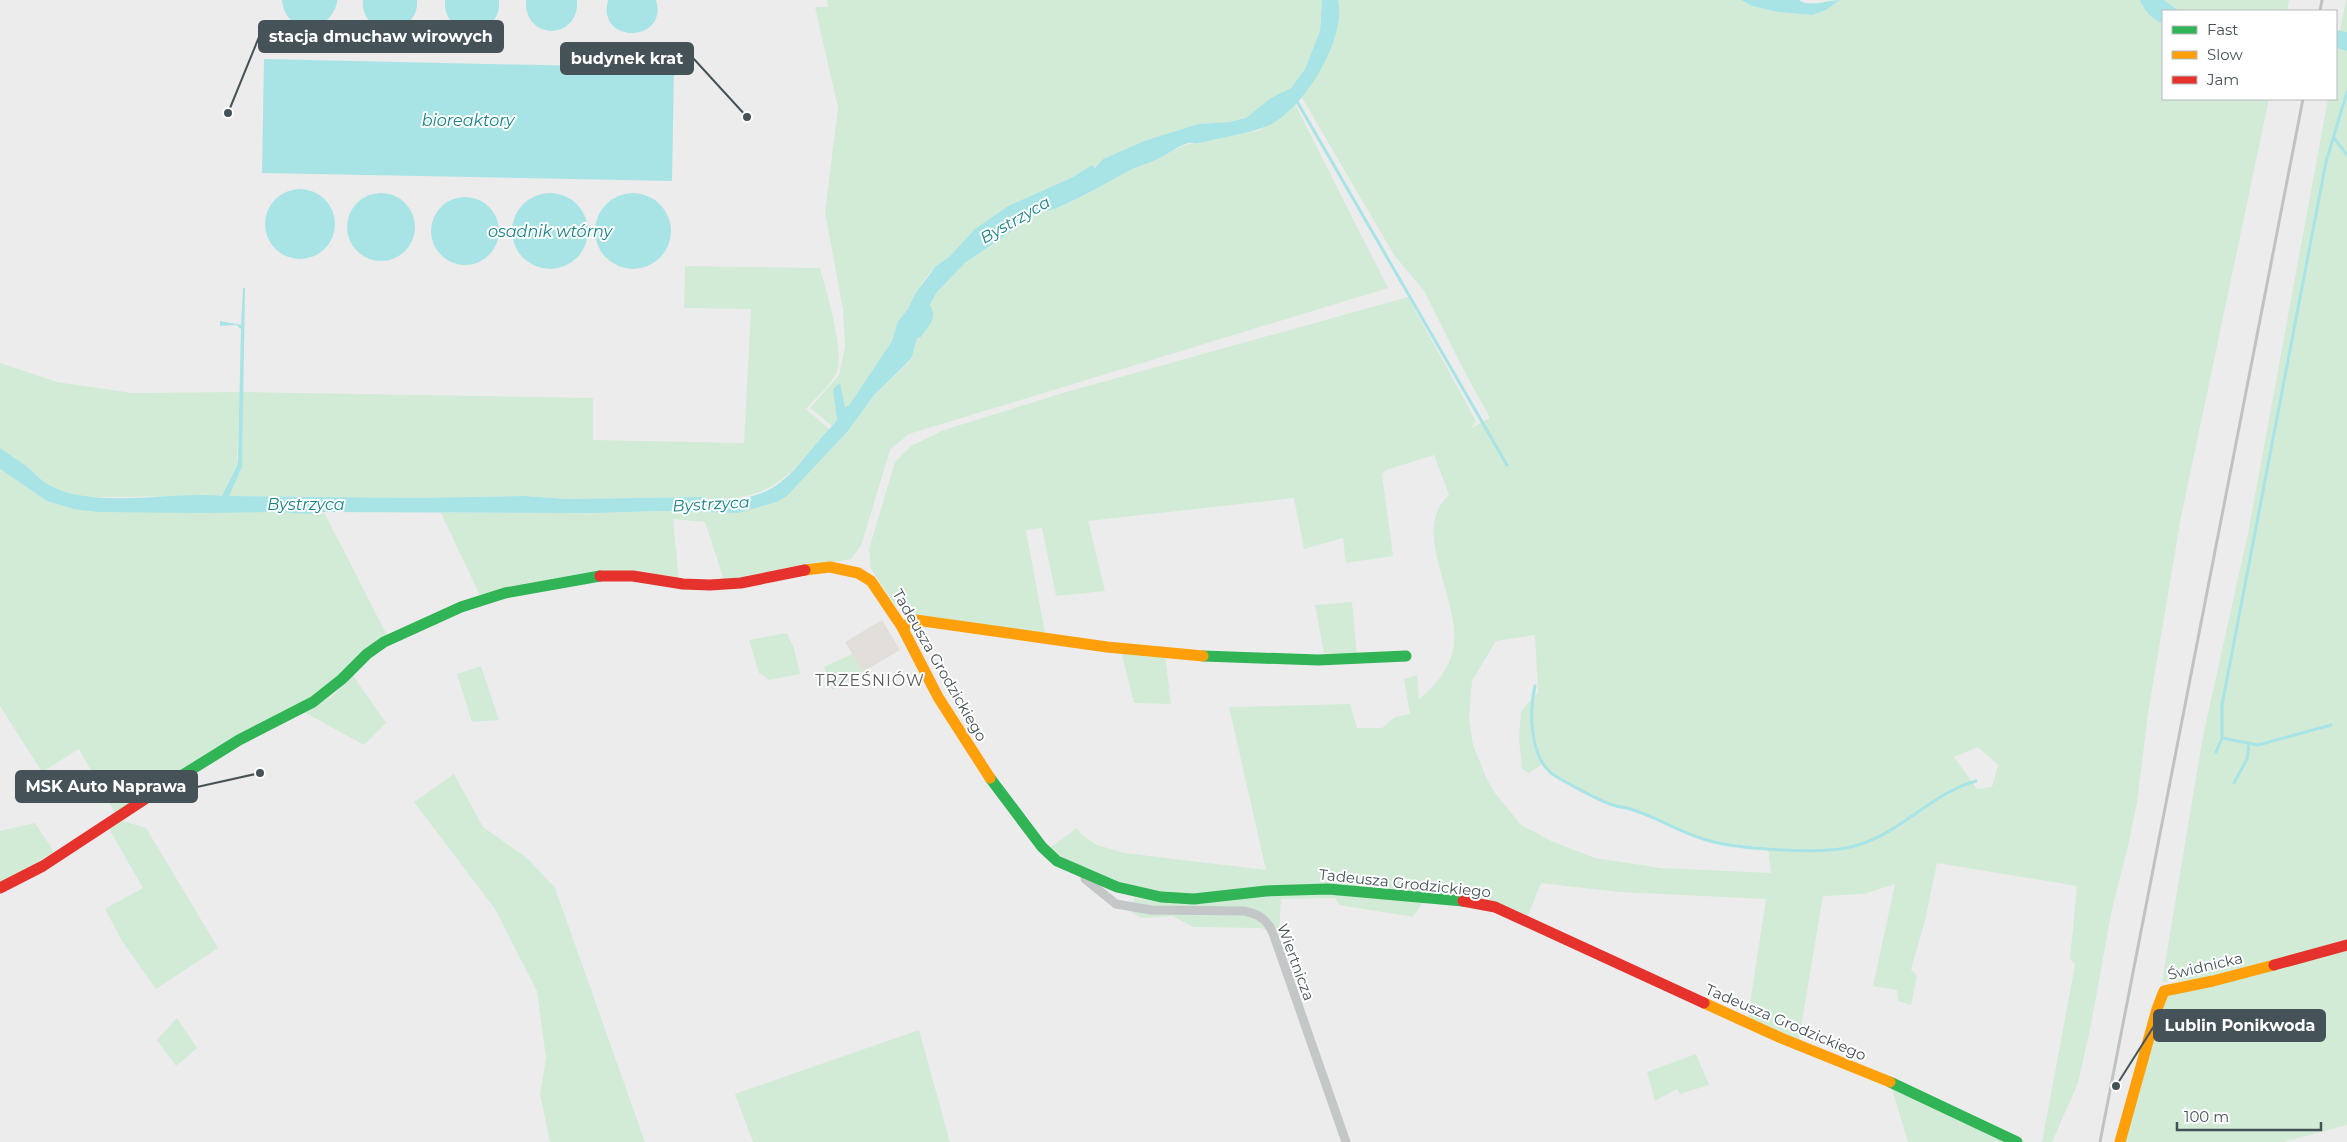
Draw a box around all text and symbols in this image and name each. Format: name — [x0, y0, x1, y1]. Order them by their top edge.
legend — [2162, 10, 2337, 100]
text: Fast — [2207, 20, 2238, 39]
callout: stacja dmuchaw wirowych — [259, 21, 503, 52]
text: stacja dmuchaw wirowych — [269, 27, 493, 46]
callout: budynek krat — [561, 43, 693, 74]
text: Slow — [2207, 45, 2243, 64]
text: budynek krat — [571, 49, 683, 68]
text: Jam — [2206, 70, 2239, 89]
water label: bioreaktory — [422, 111, 516, 130]
water label: Bystrzyca — [977, 192, 1053, 248]
water label: osadnik wtórny — [488, 222, 613, 241]
water label: Bystrzyca — [672, 492, 750, 516]
water label: Bystrzyca — [267, 495, 345, 514]
street label: Tadeusza Grodzickiego — [889, 585, 991, 745]
district label: TRZEŚNIÓW — [815, 671, 925, 690]
callout: MSK Auto Naprawa — [16, 771, 197, 802]
text: MSK Auto Naprawa — [26, 777, 186, 796]
street label: Tadeusza Grodzickiego — [1318, 865, 1492, 901]
street label: Wiertnicza — [1273, 921, 1319, 1003]
street label: Świdnicka — [2166, 948, 2244, 984]
street label: Tadeusza Grodzickiego — [1703, 979, 1869, 1065]
callout: Lublin Ponikwoda — [2154, 1010, 2325, 1041]
text: Lublin Ponikwoda — [2165, 1016, 2315, 1035]
scale bar — [2177, 1100, 2321, 1132]
text: 100 m — [2184, 1107, 2229, 1126]

